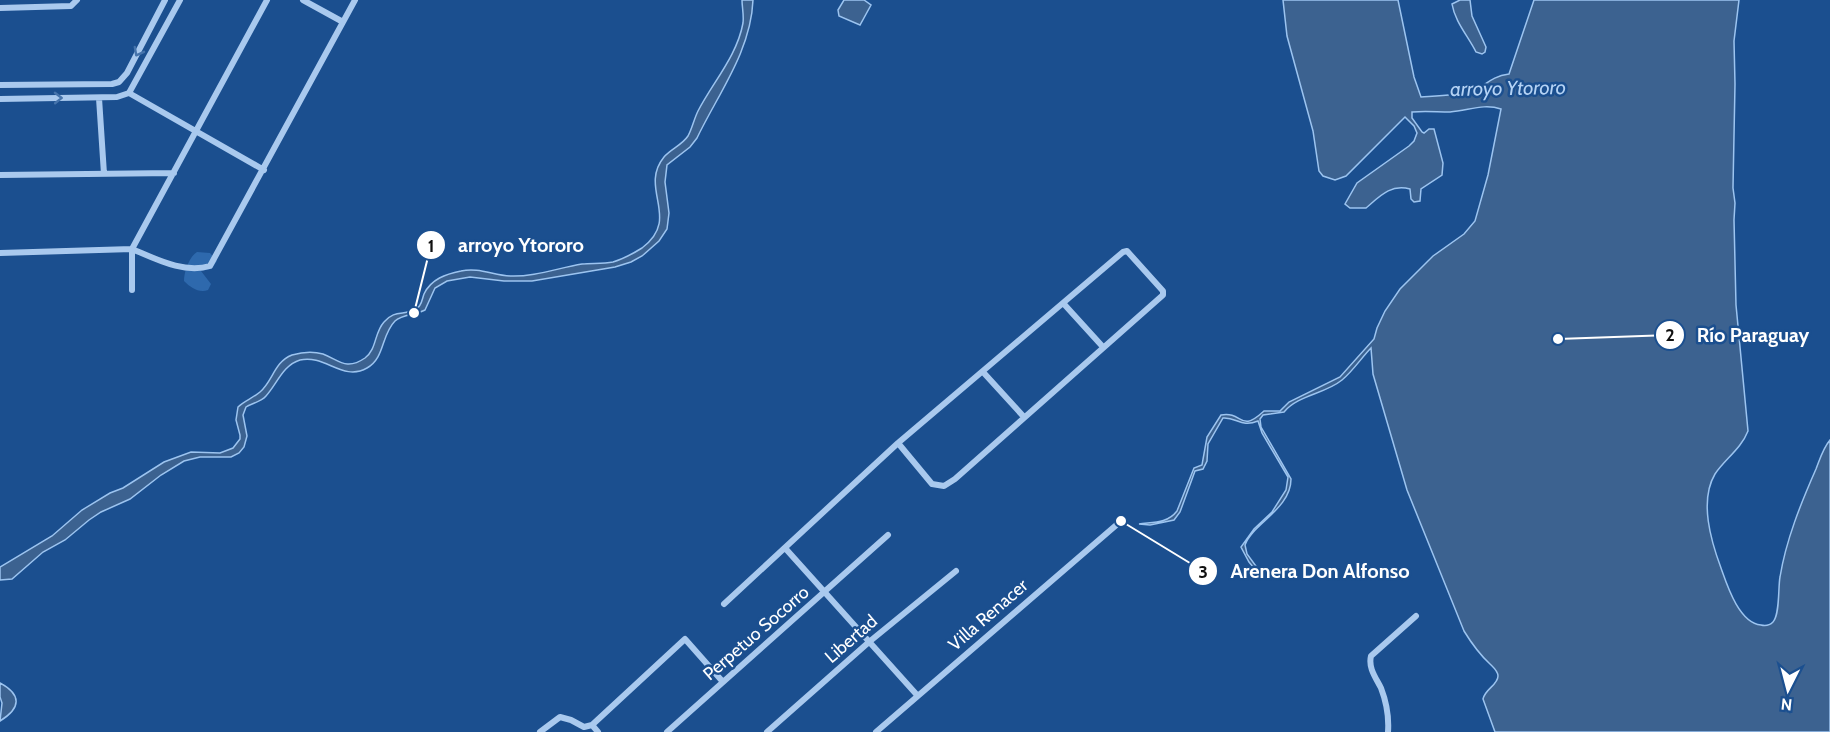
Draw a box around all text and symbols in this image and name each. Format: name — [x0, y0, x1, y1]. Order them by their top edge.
one-way arrow — [134, 45, 145, 56]
water label: arroyo Ytororo — [1450, 75, 1566, 101]
one-way arrow — [54, 92, 63, 105]
callout: arroyo Ytororo — [416, 226, 596, 264]
text: arroyo Ytororo — [458, 233, 584, 257]
text: 1 — [428, 235, 434, 257]
callout: Río Paraguay — [1655, 316, 1821, 354]
text: Río Paraguay — [1697, 323, 1809, 347]
text: 2 — [1665, 324, 1675, 346]
callout: Arenera Don Alfonso — [1188, 552, 1421, 590]
text: Arenera Don Alfonso — [1230, 559, 1410, 583]
text: 3 — [1198, 561, 1208, 583]
street label: Villa Renacer — [944, 574, 1032, 655]
street label: Perpetuo Socorro — [699, 581, 813, 685]
street label: Libertad — [820, 610, 882, 668]
north arrow — [1758, 660, 1818, 720]
text: N — [1780, 694, 1793, 714]

